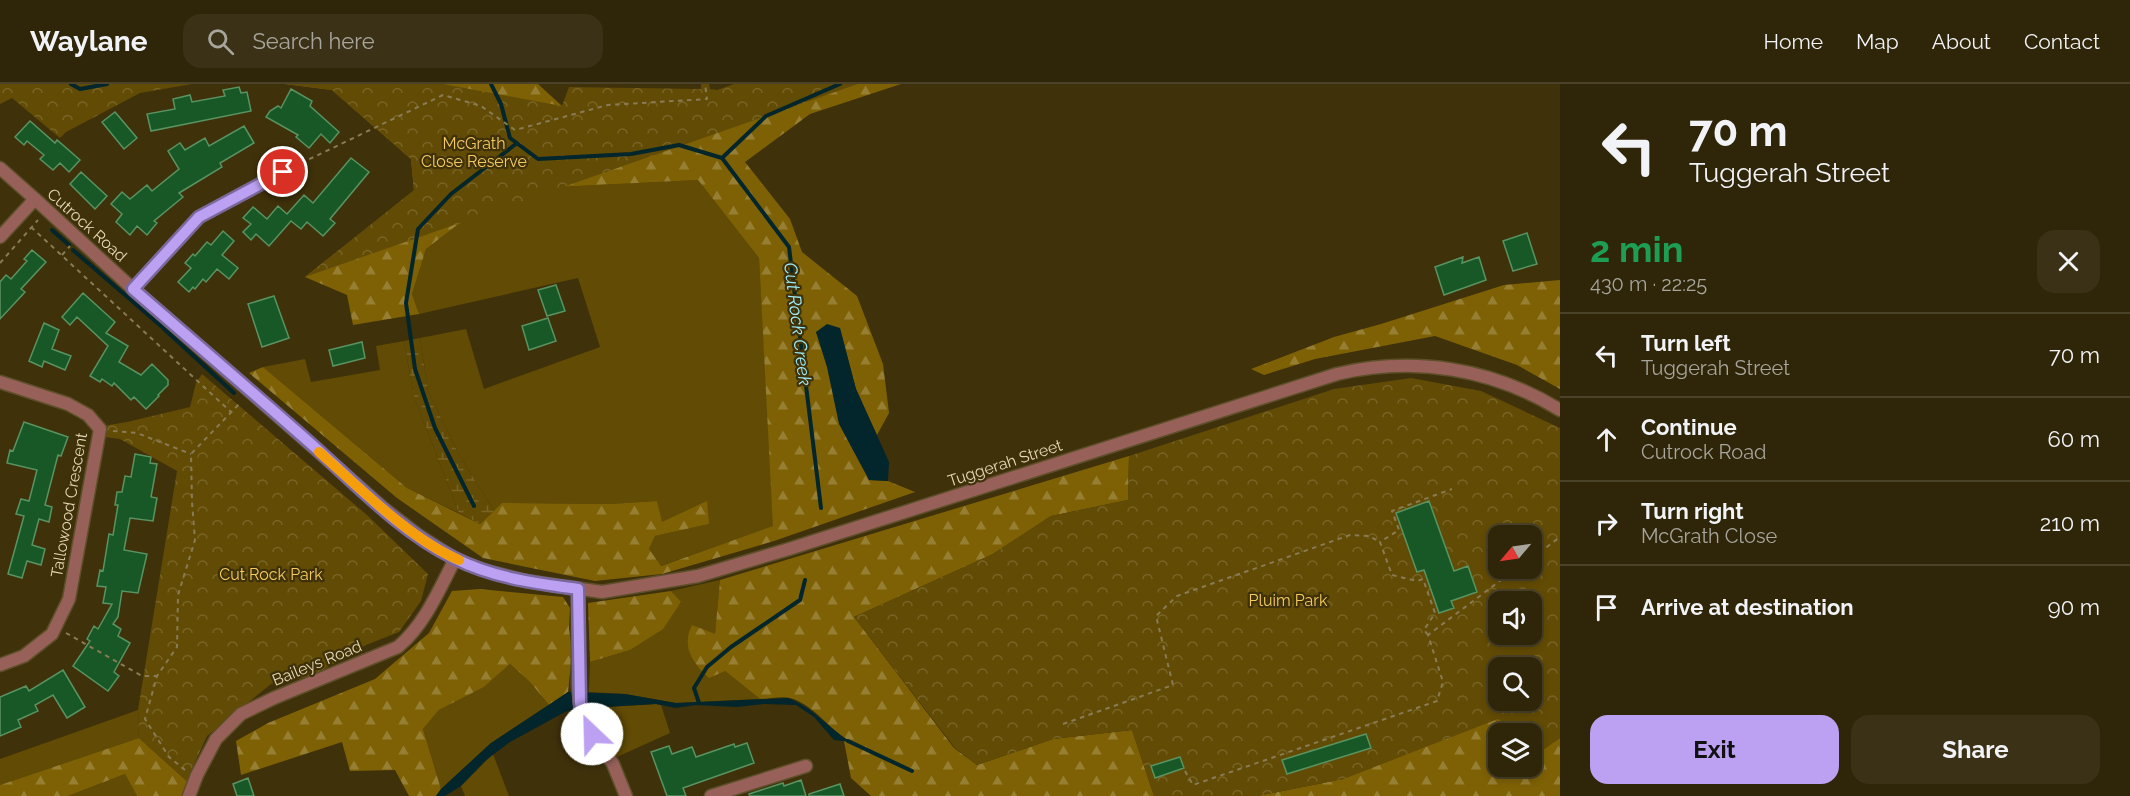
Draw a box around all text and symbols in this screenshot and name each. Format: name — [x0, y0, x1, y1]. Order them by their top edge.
search box — [183, 14, 603, 68]
text: Waylane — [30, 25, 147, 58]
icon: search — [204, 25, 237, 58]
text: Search here — [252, 28, 375, 54]
text: Home — [1764, 29, 1823, 54]
text: Map — [1856, 29, 1899, 54]
text: About — [1932, 29, 1991, 54]
text: Contact — [2024, 29, 2100, 54]
text: 70 m — [1689, 107, 1788, 156]
icon: left — [1590, 108, 1668, 186]
park label: McGrath Close Reserve — [421, 134, 527, 171]
pin — [257, 146, 308, 197]
icon: arrive — [266, 155, 299, 188]
text: Tuggerah Street — [1689, 157, 1890, 188]
street label: Cutrock Road — [43, 184, 131, 266]
text: 2 min — [1590, 228, 1683, 270]
button: close — [2037, 230, 2100, 293]
water label: Cut Rock Creek — [780, 261, 816, 387]
text: 430 m · 22:25 — [1590, 272, 1707, 296]
text: Turn left — [1641, 330, 1731, 356]
icon: left — [1590, 339, 1623, 372]
text: 70 m — [2049, 342, 2100, 368]
text: Tuggerah Street — [1641, 356, 1790, 380]
text: Continue — [1641, 414, 1737, 440]
icon: ahead — [1590, 423, 1623, 456]
text: 60 m — [2047, 426, 2100, 452]
street label: Tallowood Crescent — [47, 430, 91, 579]
street label: Tuggerah Street — [945, 435, 1065, 490]
text: Cutrock Road — [1641, 440, 1767, 464]
text: Turn right — [1641, 498, 1744, 524]
icon: right — [1590, 507, 1623, 540]
text: 210 m — [2040, 510, 2100, 536]
text: McGrath Close — [1641, 524, 1777, 548]
north arrow — [1488, 525, 1542, 579]
map controls — [1488, 525, 1542, 777]
park label: Cut Rock Park — [219, 565, 323, 584]
park label: Pluim Park — [1249, 591, 1328, 610]
button: sound — [1488, 591, 1542, 645]
icon: arrive — [1590, 591, 1623, 624]
text: Arrive at destination — [1641, 594, 1854, 620]
text: 90 m — [2048, 594, 2100, 620]
street label: Baileys Road — [269, 636, 365, 690]
button: search — [1488, 657, 1542, 711]
position arrow — [560, 702, 624, 766]
button: Exit — [1590, 715, 1839, 784]
button: Share — [1851, 715, 2100, 784]
button: layers — [1488, 723, 1542, 777]

